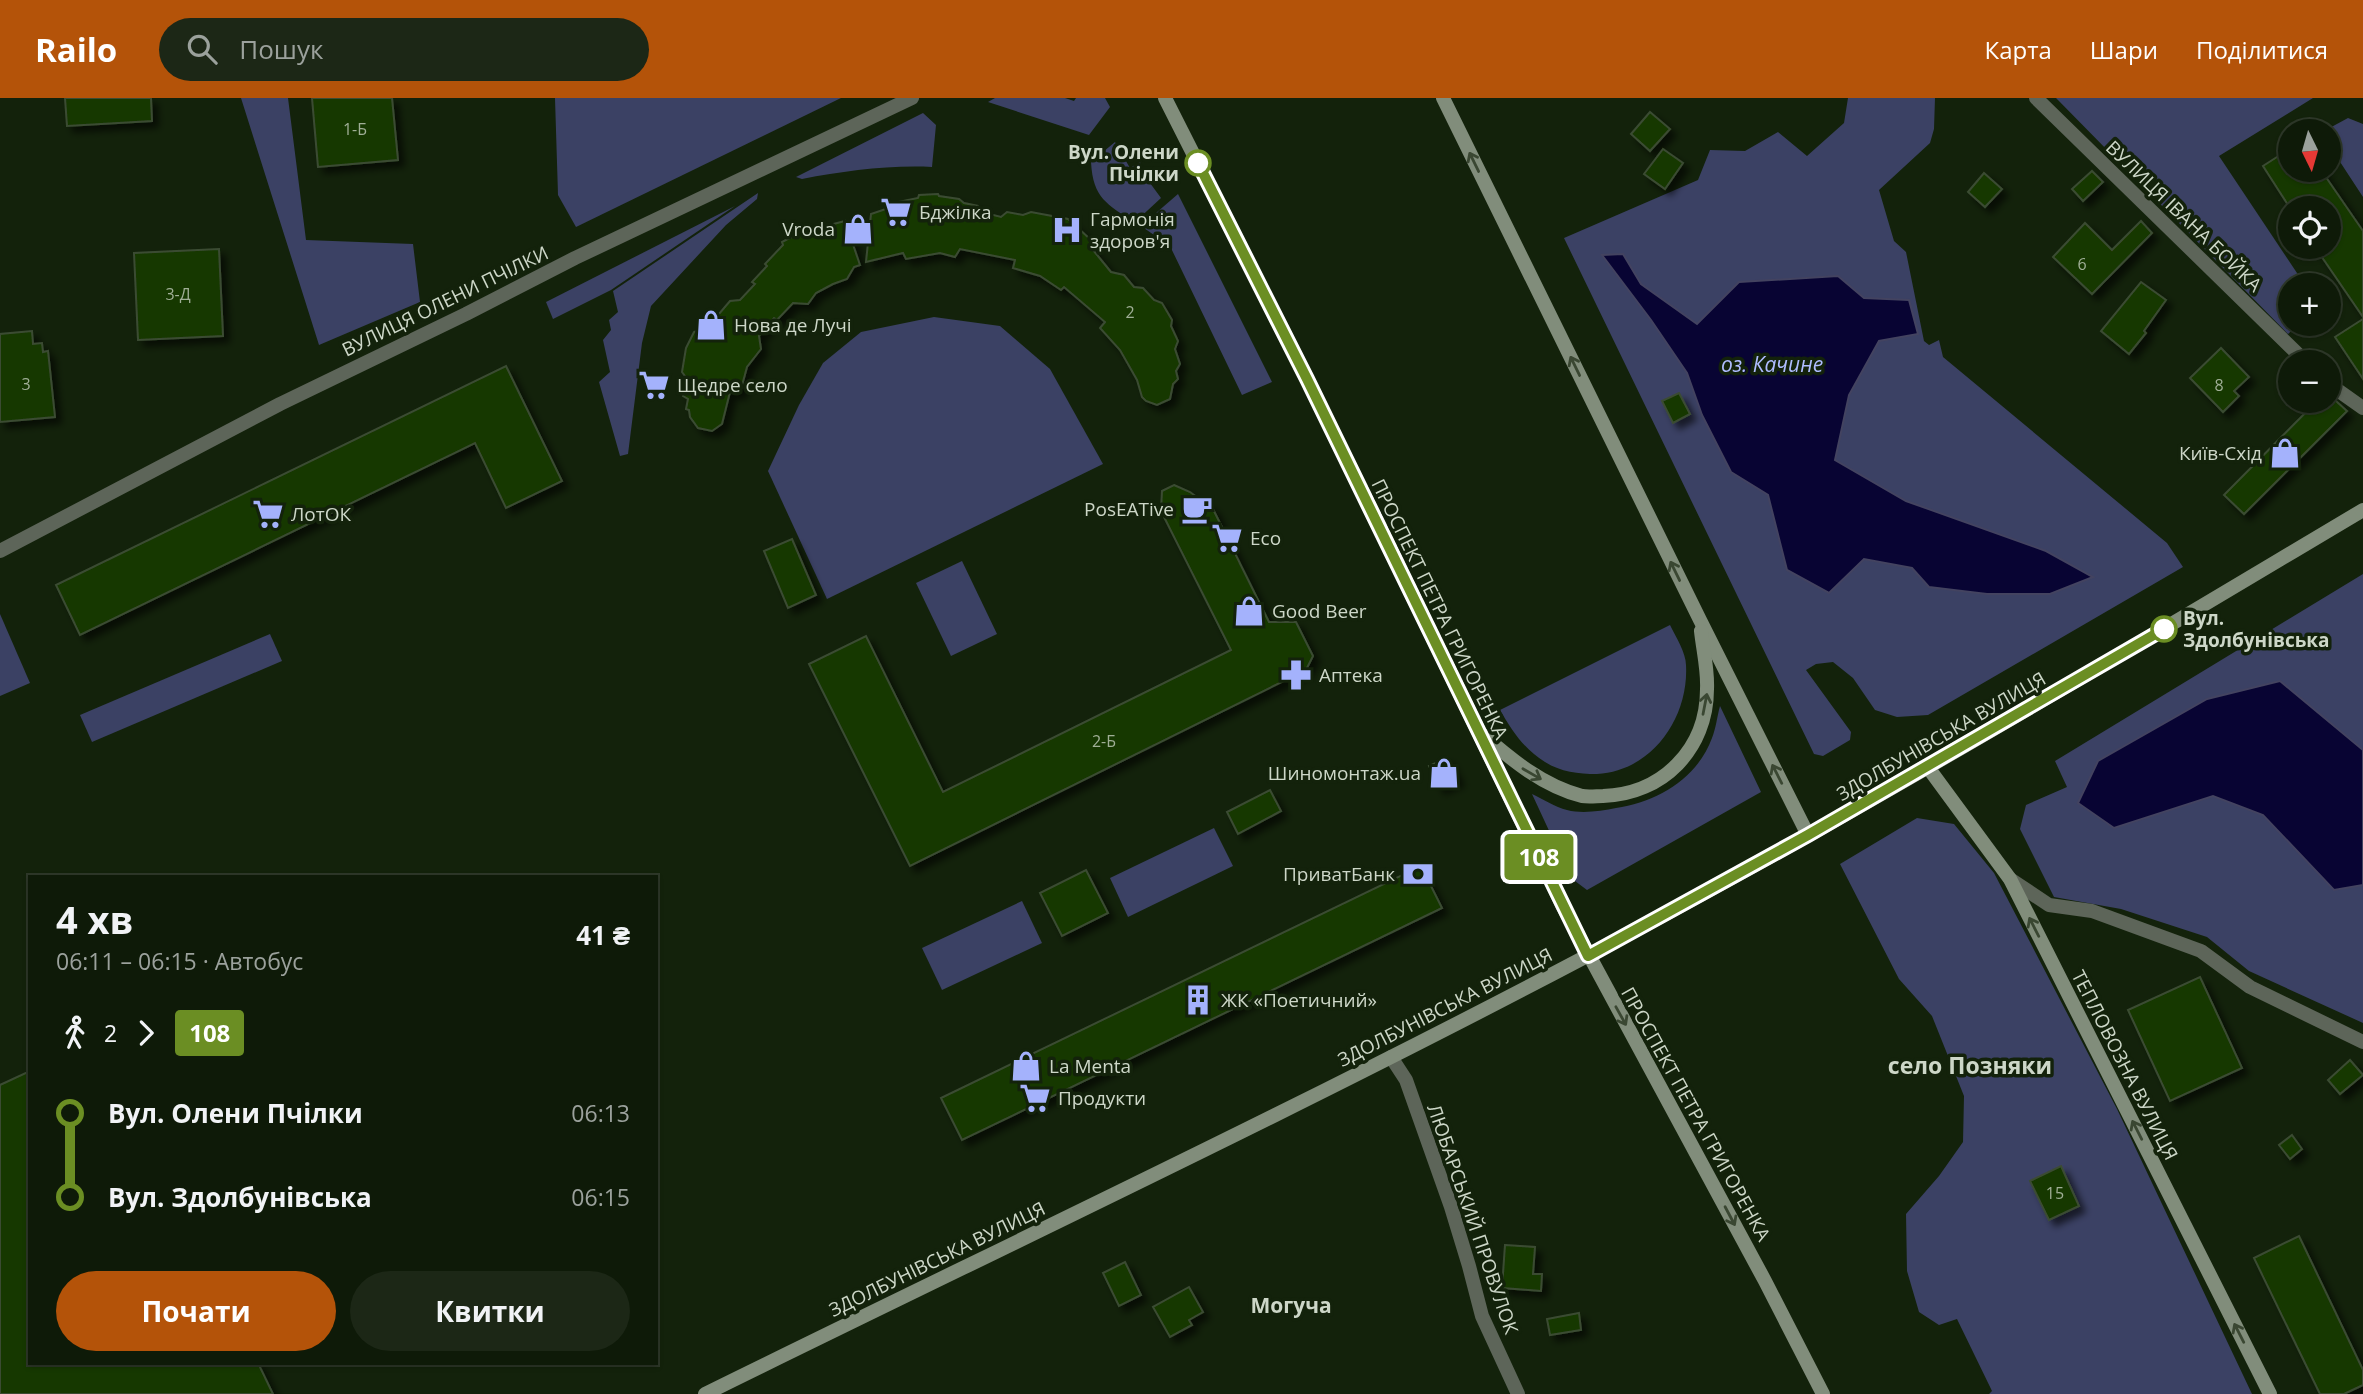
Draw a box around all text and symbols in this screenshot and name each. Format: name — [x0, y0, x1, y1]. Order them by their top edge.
search box — [159, 18, 649, 81]
text: Railo — [35, 27, 117, 72]
icon: search — [183, 30, 221, 68]
text: Пошук — [239, 31, 323, 67]
text: Карта — [1985, 33, 2052, 66]
text: Шари — [2090, 33, 2158, 66]
text: Поділитися — [2196, 33, 2328, 66]
house number: 1-Б — [343, 118, 367, 140]
north arrow — [2278, 119, 2342, 182]
map controls — [2278, 119, 2341, 413]
street label: ВУЛИЦЯ ІВАНА БОЙКА — [2100, 134, 2268, 298]
place label: Вул. Олени Пчілки — [1068, 139, 1179, 187]
marker: Вул. Олени Пчілки — [1185, 150, 1211, 176]
one-way arrow — [1467, 152, 1481, 173]
supermarket icon: Бджілка — [879, 195, 913, 229]
button: locate — [2278, 196, 2341, 259]
place label: Бджілка — [919, 199, 992, 225]
place label: Гармонія здоров'я — [1090, 206, 1175, 254]
shop icon: Vroda — [841, 212, 875, 246]
hospital icon: Гармонія здоров'я — [1050, 213, 1084, 247]
place label: Vroda — [782, 216, 835, 242]
street label: ВУЛИЦЯ ОЛЕНИ ПЧІЛКИ — [337, 240, 553, 362]
house number: 6 — [2077, 253, 2087, 275]
button: + — [2278, 273, 2341, 336]
house number: 3-Д — [165, 283, 191, 305]
house number: 2 — [1125, 301, 1135, 323]
shop icon: Нова де Лучі — [694, 308, 728, 342]
place label: Нова де Лучі — [734, 312, 852, 338]
water label: оз. Качине — [1721, 350, 1823, 378]
button: − — [2278, 350, 2341, 413]
one-way arrow — [1567, 356, 1581, 377]
supermarket icon: Щедре село — [637, 368, 671, 402]
place label: Щедре село — [677, 372, 788, 398]
house number: 3 — [21, 373, 31, 395]
house number: 8 — [2214, 374, 2224, 396]
shop icon: Київ-Схід — [2268, 436, 2302, 470]
place label: Київ-Схід — [2179, 440, 2262, 466]
street label: ПРОСПЕКТ ПЕТРА ГРИГОРЕНКА — [1365, 474, 1515, 744]
cafe icon: PosEATive — [1180, 492, 1214, 526]
place label: PosEATive — [1084, 496, 1174, 522]
supermarket icon: ЛотОК — [251, 497, 285, 531]
place label: ЛотОК — [291, 501, 352, 527]
supermarket icon: Eco — [1210, 521, 1244, 555]
place label: Eco — [1250, 525, 1281, 551]
one-way arrow — [1668, 561, 1682, 582]
shop icon: Good Beer — [1232, 594, 1266, 628]
place label: Good Beer — [1272, 598, 1367, 624]
place label: Вул. Здолбунівська — [2183, 605, 2330, 653]
marker: Вул. Здолбунівська — [2151, 616, 2177, 642]
pharmacy icon: Аптека — [1279, 658, 1313, 692]
place label: Аптека — [1319, 662, 1383, 688]
street label: ЗДОЛБУНІВСЬКА ВУЛИЦЯ — [1832, 665, 2050, 807]
one-way arrow — [1698, 693, 1712, 716]
house number: 2-Б — [1092, 730, 1116, 752]
shop icon: Шиномонтаж.ua — [1427, 756, 1461, 790]
place label: Шиномонтаж.ua — [1268, 760, 1421, 786]
one-way arrow — [1769, 764, 1783, 785]
one-way arrow — [1522, 767, 1542, 781]
line badge: 108 — [1499, 834, 1579, 880]
text: 108 — [1518, 840, 1560, 873]
bank icon: ПриватБанк — [1401, 857, 1435, 891]
place label: ПриватБанк — [1283, 861, 1395, 887]
text: 4 хв — [56, 893, 133, 945]
text: 41 ₴ — [576, 917, 630, 953]
one-way arrow — [2026, 917, 2040, 938]
street label: ЗДОЛБУНІВСЬКА ВУЛИЦЯ — [1333, 941, 1557, 1073]
text: 06:11 – 06:15 · Автобус — [56, 945, 303, 977]
street label: ТЕПЛОВОЗНА ВУЛИЦЯ — [2066, 966, 2184, 1164]
street label: ПРОСПЕКТ ПЕТРА ГРИГОРЕНКА — [1615, 982, 1777, 1246]
building icon: ЖК «Поетичний» — [1181, 983, 1215, 1017]
place label: ЖК «Поетичний» — [1221, 987, 1377, 1013]
one-way arrow — [1614, 1005, 1628, 1026]
icon: walk — [56, 1014, 94, 1052]
icon: forward — [127, 1014, 165, 1052]
text: 108 — [189, 1016, 230, 1049]
text: 2 — [104, 1017, 117, 1049]
shop icon: La Menta — [1009, 1049, 1043, 1083]
district label: село Позняки — [1888, 1049, 2052, 1081]
place label: La Menta — [1049, 1053, 1131, 1079]
supermarket icon: Продукти — [1018, 1081, 1052, 1115]
place label: Продукти — [1058, 1085, 1146, 1111]
text: Вул. Олени Пчілки — [108, 1095, 363, 1131]
text: 06:13 — [571, 1097, 630, 1129]
street label: ЛЮБАРСЬКИЙ ПРОВУЛОК — [1421, 1101, 1525, 1338]
one-way arrow — [2129, 1120, 2143, 1141]
text: Вул. Здолбунівська — [108, 1179, 372, 1215]
text: 06:15 — [571, 1181, 630, 1213]
house number: 15 — [2046, 1182, 2064, 1204]
street label: ЗДОЛБУНІВСЬКА ВУЛИЦЯ — [825, 1195, 1049, 1323]
one-way arrow — [1723, 1205, 1737, 1225]
button: Почати — [56, 1271, 336, 1351]
button: Квитки — [350, 1271, 630, 1351]
district label: Могуча — [1250, 1291, 1332, 1319]
one-way arrow — [2232, 1323, 2246, 1344]

